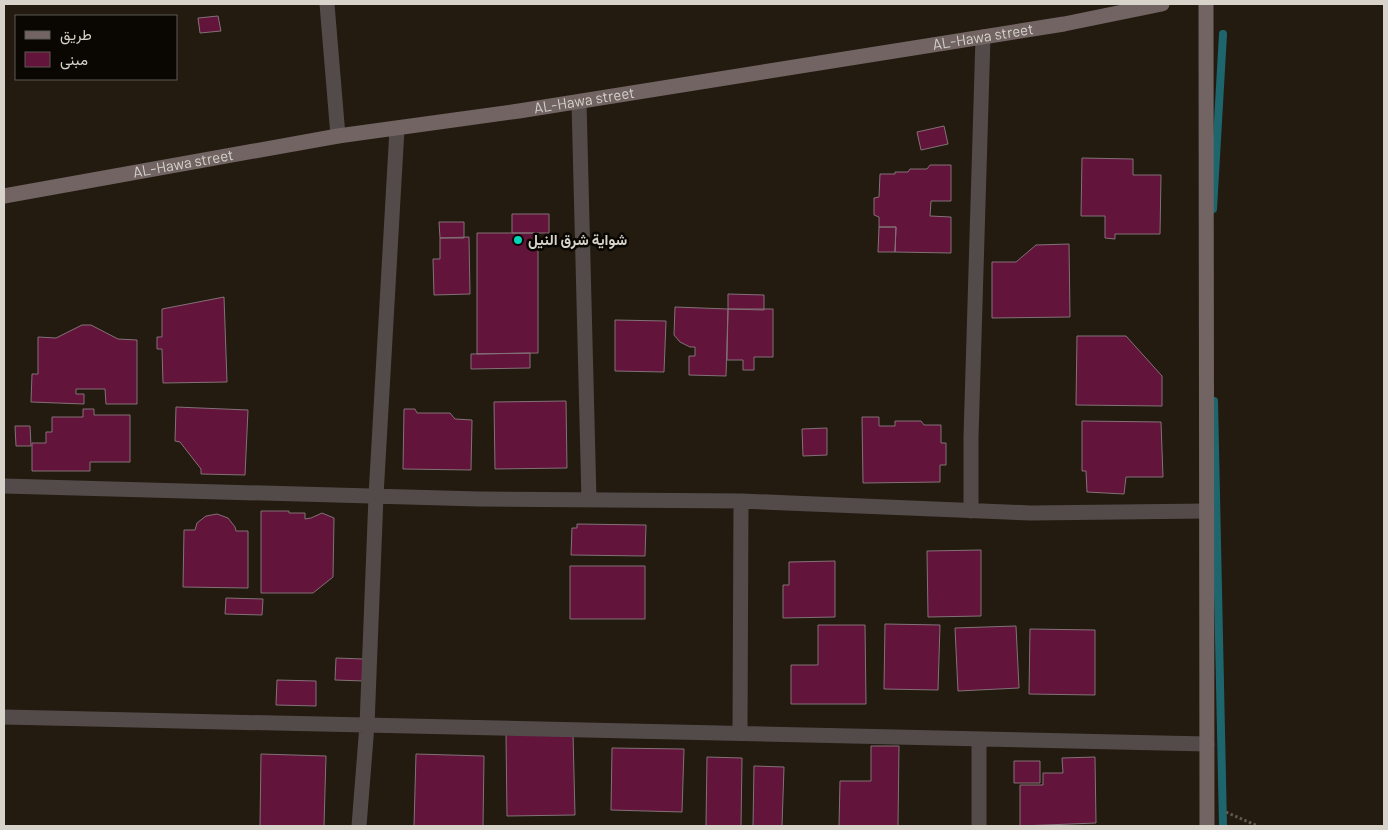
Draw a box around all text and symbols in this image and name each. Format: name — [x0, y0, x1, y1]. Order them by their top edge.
legend — [15, 15, 178, 80]
street label: AL-Hawa street — [931, 19, 1035, 53]
text: طريق — [60, 25, 92, 45]
text: مبنى — [60, 50, 88, 70]
street label: AL-Hawa street — [532, 83, 636, 117]
street label: AL-Hawa street — [131, 145, 235, 181]
place label: شواية شرق النيل — [528, 230, 627, 249]
marker: شواية شرق النيل — [512, 234, 524, 246]

